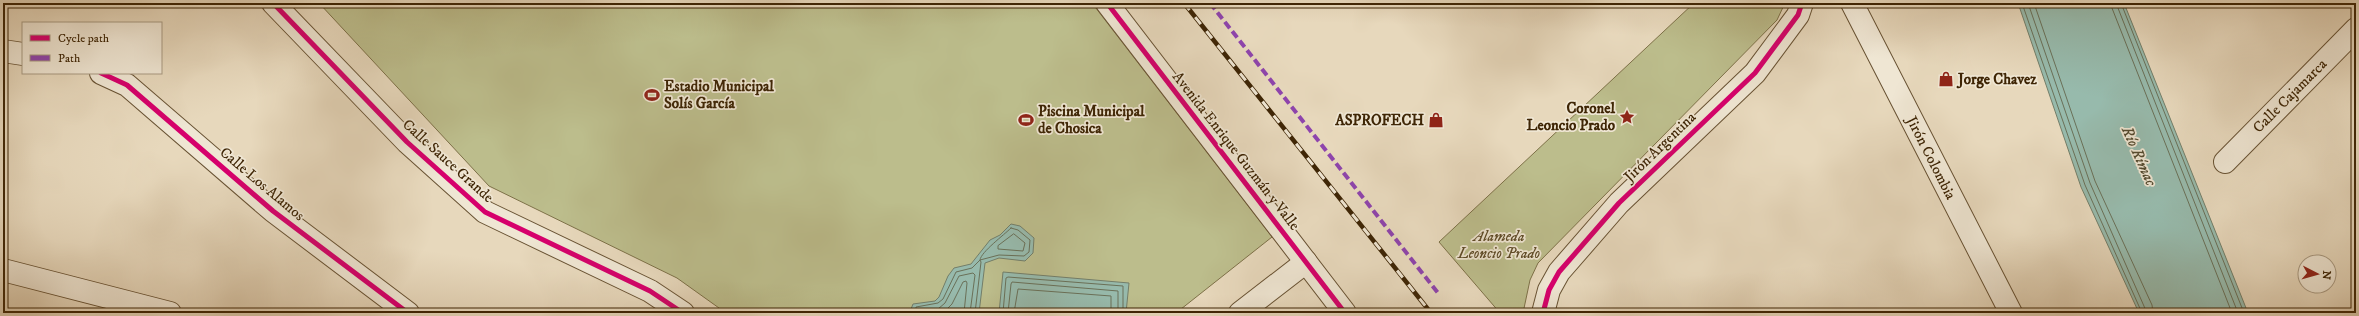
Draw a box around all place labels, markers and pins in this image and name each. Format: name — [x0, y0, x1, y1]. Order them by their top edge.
shop icon: Jorge Chavez — [1937, 70, 1955, 88]
place label: Jorge Chavez — [1956, 70, 2037, 89]
place label: Estadio Municipal Solís García — [664, 77, 774, 113]
sports icon: Estadio Municipal Solís García — [643, 86, 661, 104]
place label: Coronel Leoncio Prado — [1527, 99, 1616, 135]
place label: Piscina Municipal de Chosica — [1038, 102, 1145, 138]
place icon: Coronel Leoncio Prado — [1618, 108, 1636, 126]
sports icon: Piscina Municipal de Chosica — [1017, 111, 1035, 129]
place label: ASPROFECH — [1334, 111, 1424, 130]
shop icon: ASPROFECH — [1427, 111, 1445, 129]

